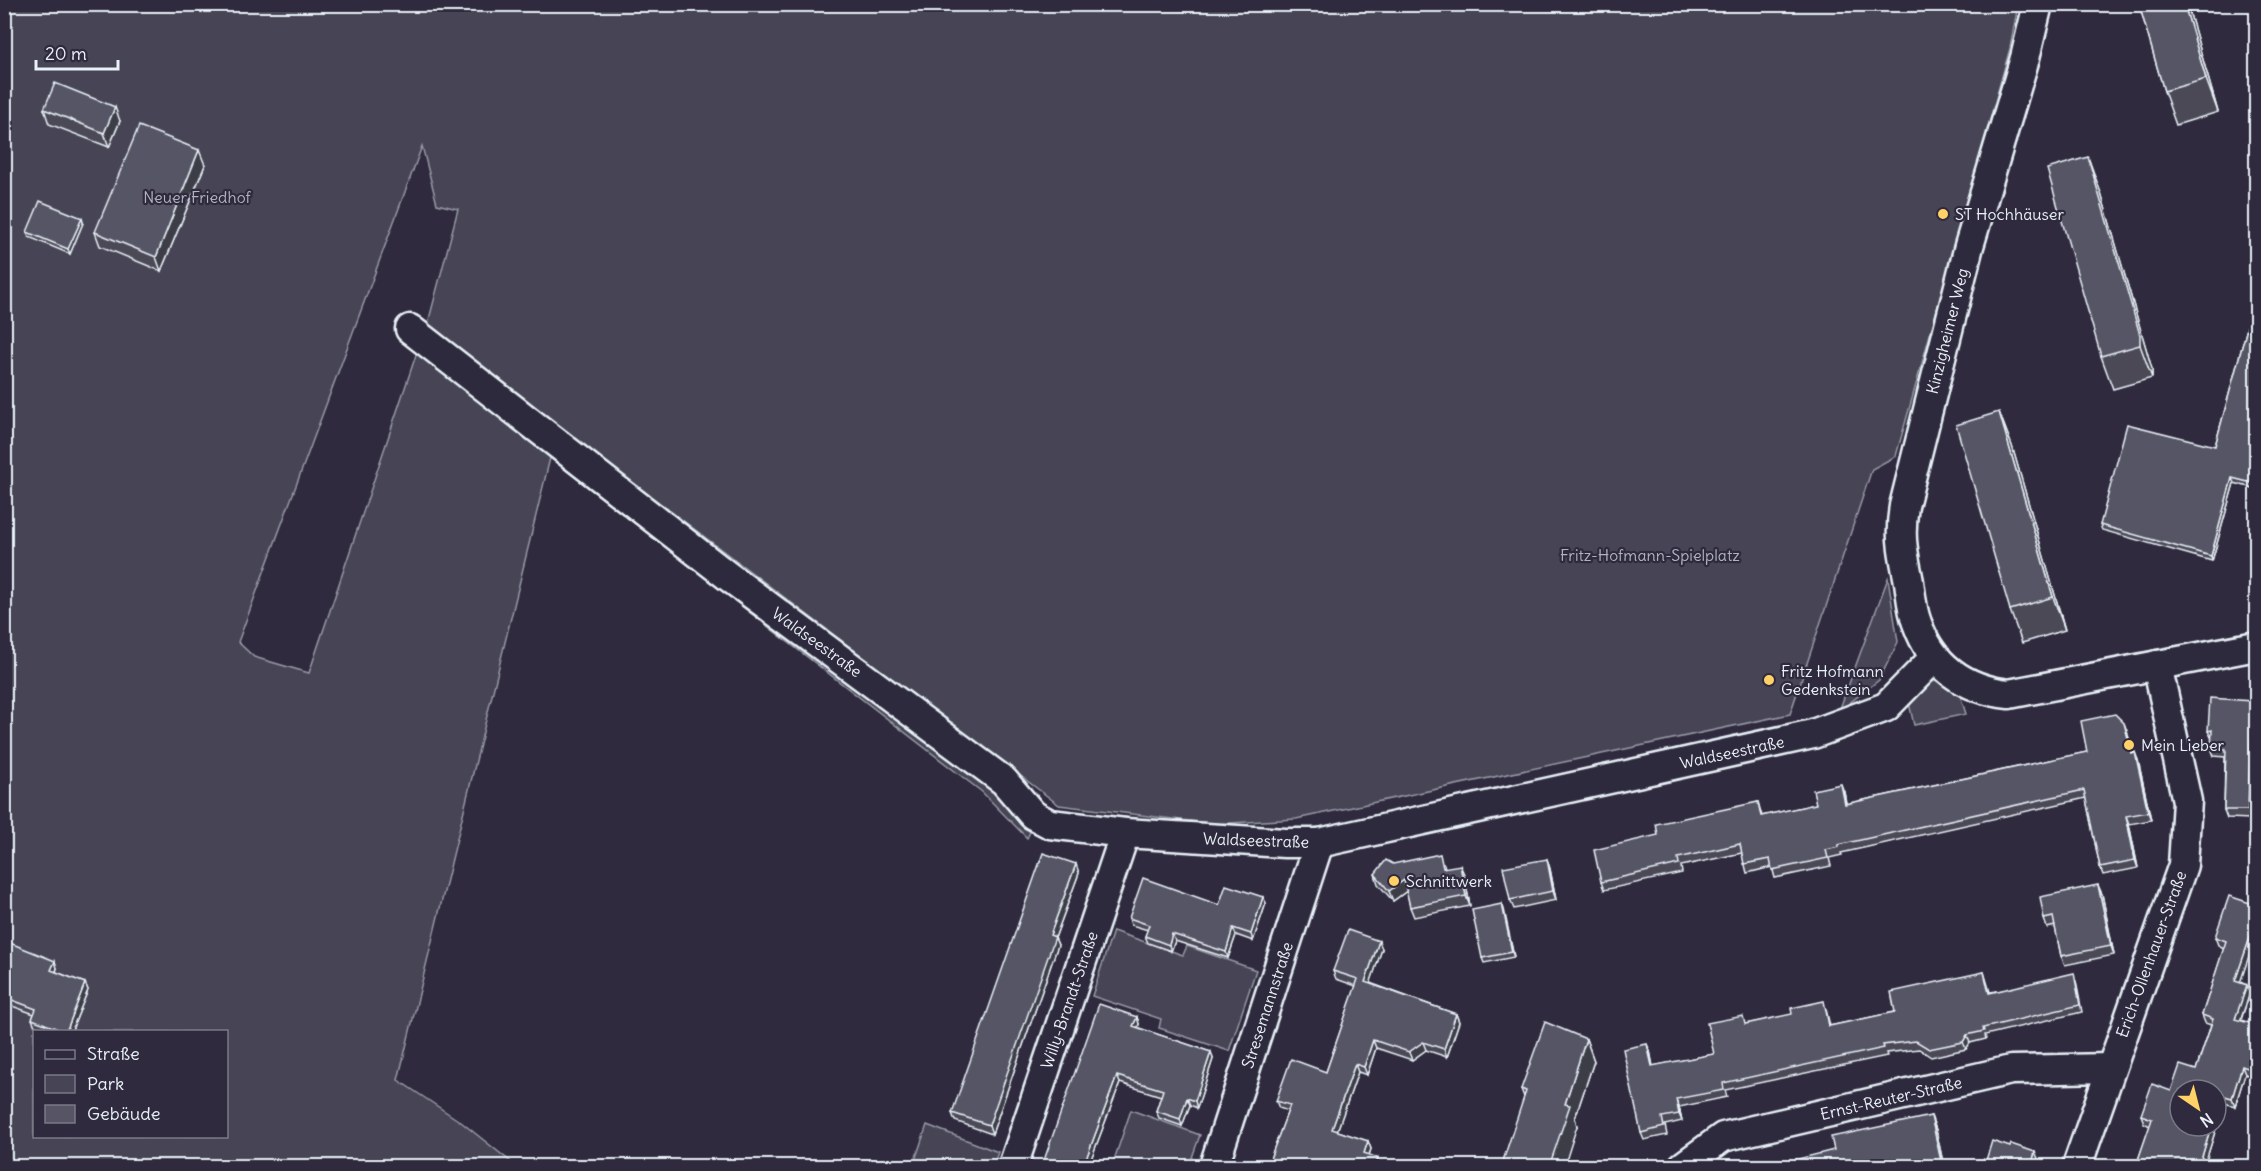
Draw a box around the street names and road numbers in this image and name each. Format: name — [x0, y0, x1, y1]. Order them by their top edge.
street label: Kinzigheimer Weg — [1922, 266, 1972, 396]
street label: Waldseestraße — [768, 603, 866, 681]
street label: Waldseestraße — [1678, 731, 1786, 773]
street label: Waldseestraße — [1203, 828, 1309, 852]
street label: Erich-Ollenhauer-Straße — [2112, 868, 2190, 1040]
street label: Willy-Brandt-Straße — [1036, 929, 1102, 1071]
street label: Stresemannstraße — [1237, 939, 1297, 1071]
street label: Ernst-Reuter-Straße — [1818, 1072, 1964, 1124]

